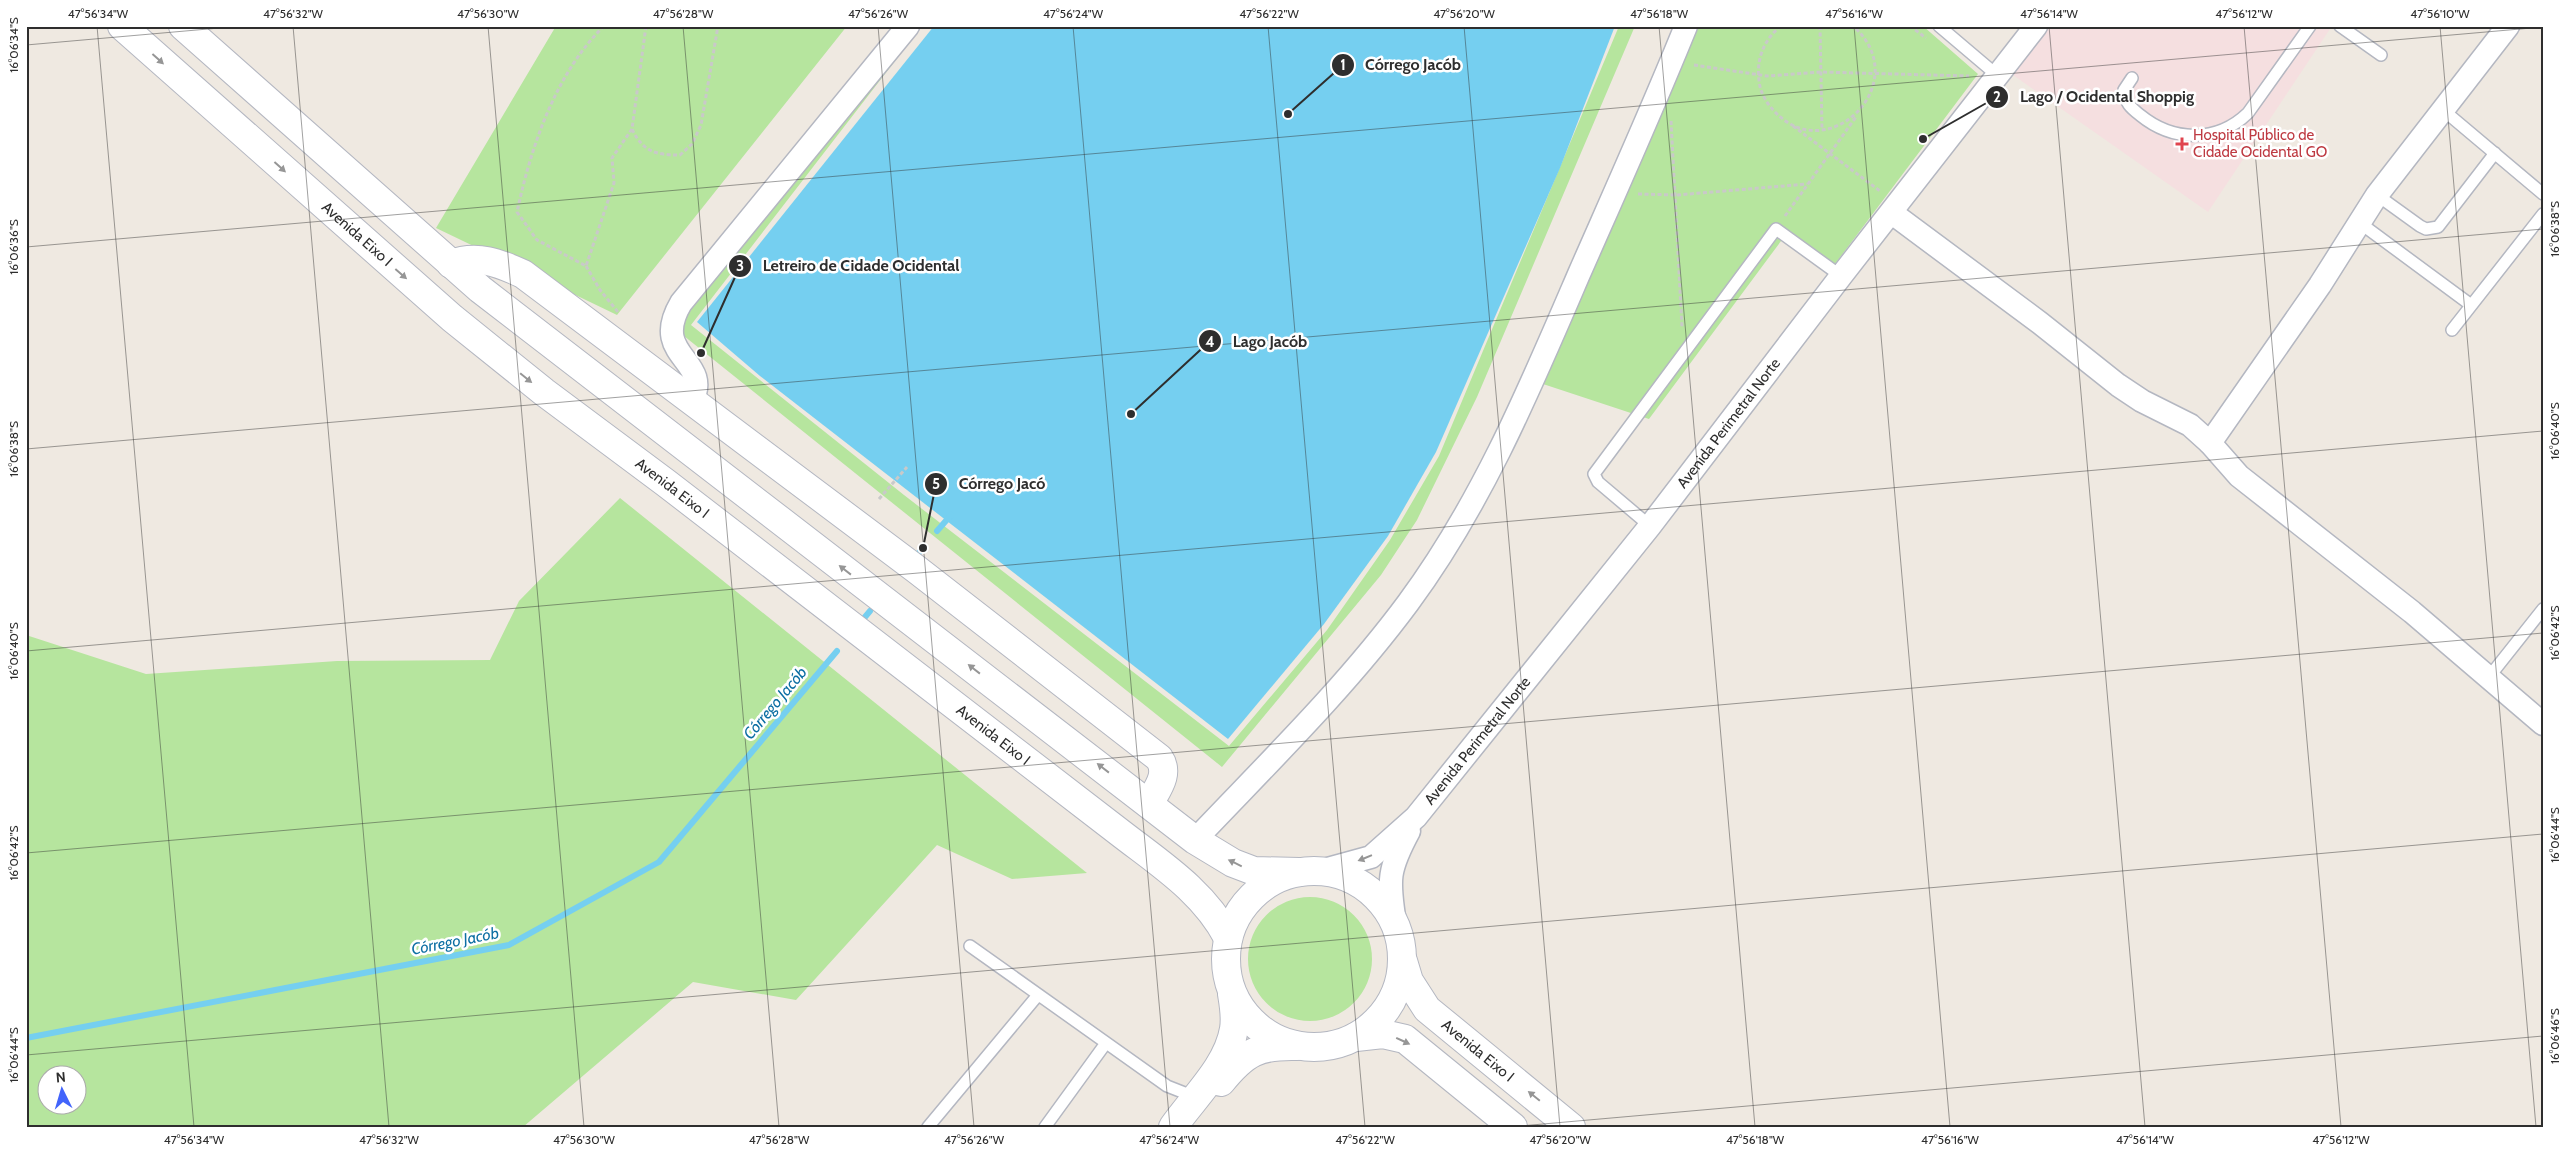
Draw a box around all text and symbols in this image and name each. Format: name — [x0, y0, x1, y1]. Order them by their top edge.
text: 47°56'34"W — [68, 6, 129, 21]
text: 47°56'32"W — [263, 6, 324, 21]
text: 47°56'30"W — [457, 6, 520, 21]
text: 47°56'28"W — [653, 6, 714, 21]
text: 47°56'26"W — [848, 6, 909, 21]
text: 47°56'24"W — [1043, 6, 1104, 21]
text: 47°56'22"W — [1239, 6, 1299, 21]
text: 47°56'20"W — [1433, 6, 1496, 21]
text: 47°56'18"W — [1630, 6, 1689, 21]
text: 47°56'16"W — [1825, 6, 1884, 21]
text: 47°56'14"W — [2020, 6, 2079, 21]
text: 47°56'12"W — [2215, 6, 2273, 21]
text: 47°56'10"W — [2410, 6, 2470, 21]
text: 16°06'34"S — [6, 17, 21, 73]
callout: Córrego Jacób — [1330, 49, 1471, 80]
one-way arrow — [152, 53, 165, 64]
text: Córrego Jacób — [1365, 55, 1461, 74]
text: 1 — [1340, 56, 1346, 74]
callout: Lago / Ocidental Shoppig — [1985, 81, 2203, 112]
text: Lago / Ocidental Shoppig — [2020, 87, 2194, 106]
text: 2 — [1993, 88, 2001, 106]
place label: Hospital Público de Cidade Ocidental GO — [2193, 126, 2327, 161]
marker: Hospital Público de Cidade Ocidental GO — [2175, 137, 2189, 151]
one-way arrow — [273, 161, 286, 172]
street label: Avenida Eixo I — [318, 198, 396, 270]
text: 16°06'38"S — [2547, 201, 2562, 257]
text: 16°06'36"S — [6, 219, 21, 275]
callout: Letreiro de Cidade Ocidental — [727, 250, 969, 281]
text: Letreiro de Cidade Ocidental — [763, 256, 959, 275]
text: 3 — [736, 257, 744, 275]
one-way arrow — [395, 269, 408, 280]
callout: Lago Jacób — [1198, 326, 1317, 357]
text: Lago Jacób — [1233, 332, 1307, 351]
text: 4 — [1205, 333, 1215, 351]
street label: Avenida Perimetral Norte — [1673, 354, 1784, 492]
one-way arrow — [520, 373, 533, 384]
text: 16°06'40"S — [2547, 402, 2562, 460]
text: 16°06'38"S — [6, 421, 21, 477]
street label: Avenida Eixo I — [632, 454, 713, 522]
callout: Córrego Jacó — [923, 468, 1055, 499]
text: Córrego Jacó — [959, 474, 1045, 493]
text: 5 — [932, 475, 940, 493]
one-way arrow — [839, 565, 852, 576]
text: 16°06'42"S — [2547, 605, 2562, 661]
text: 16°06'40"S — [6, 622, 21, 680]
water label: Córrego Jacób — [739, 663, 811, 743]
one-way arrow — [968, 664, 981, 675]
street label: Avenida Perimetral Norte — [1421, 673, 1534, 808]
street label: Avenida Eixo I — [953, 701, 1034, 769]
one-way arrow — [1097, 763, 1110, 774]
text: 16°06'44"S — [2547, 807, 2562, 863]
text: 16°06'42"S — [6, 825, 21, 881]
one-way arrow — [1357, 854, 1372, 862]
one-way arrow — [1227, 859, 1242, 867]
water label: Córrego Jacób — [410, 923, 500, 959]
text: 16°06'46"S — [2547, 1008, 2562, 1064]
street label: Avenida Eixo I — [1438, 1016, 1518, 1086]
text: 16°06'44"S — [6, 1027, 21, 1083]
one-way arrow — [1396, 1037, 1410, 1045]
north arrow — [38, 1066, 88, 1116]
text: N — [55, 1068, 67, 1086]
one-way arrow — [1527, 1091, 1540, 1102]
text: 47°56'34"W — [164, 1132, 225, 1147]
text: 47°56'32"W — [359, 1132, 420, 1147]
text: 47°56'30"W — [553, 1132, 616, 1147]
text: 47°56'28"W — [749, 1132, 810, 1147]
text: 47°56'26"W — [944, 1132, 1005, 1147]
text: 47°56'24"W — [1139, 1132, 1200, 1147]
text: 47°56'22"W — [1335, 1132, 1395, 1147]
text: 47°56'20"W — [1529, 1132, 1592, 1147]
text: 47°56'18"W — [1726, 1132, 1785, 1147]
text: 47°56'16"W — [1921, 1132, 1980, 1147]
text: 47°56'14"W — [2116, 1132, 2175, 1147]
text: 47°56'12"W — [2312, 1132, 2370, 1147]

